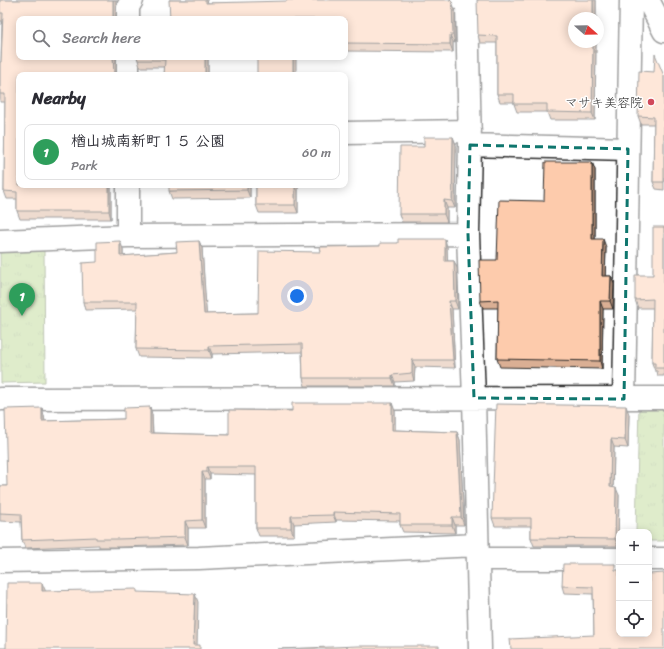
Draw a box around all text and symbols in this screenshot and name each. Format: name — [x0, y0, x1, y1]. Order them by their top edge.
north arrow — [568, 12, 604, 48]
search box — [16, 16, 348, 60]
text: Search here — [62, 25, 141, 51]
icon: search — [30, 27, 52, 49]
text: Nearby — [32, 83, 86, 113]
place label: マサキ美容院 — [565, 91, 643, 114]
marker: マサキ美容院 — [646, 97, 656, 107]
text: 楢山城南新町１５ 公園 — [71, 128, 225, 154]
text: 1 — [43, 141, 49, 164]
text: 60 m — [302, 141, 331, 164]
text: Park — [71, 154, 98, 177]
pin: 1 — [9, 283, 35, 316]
your location — [287, 286, 307, 306]
map controls — [616, 529, 652, 637]
button: + — [616, 529, 652, 565]
button: − — [616, 565, 652, 601]
button: locate — [616, 601, 652, 637]

